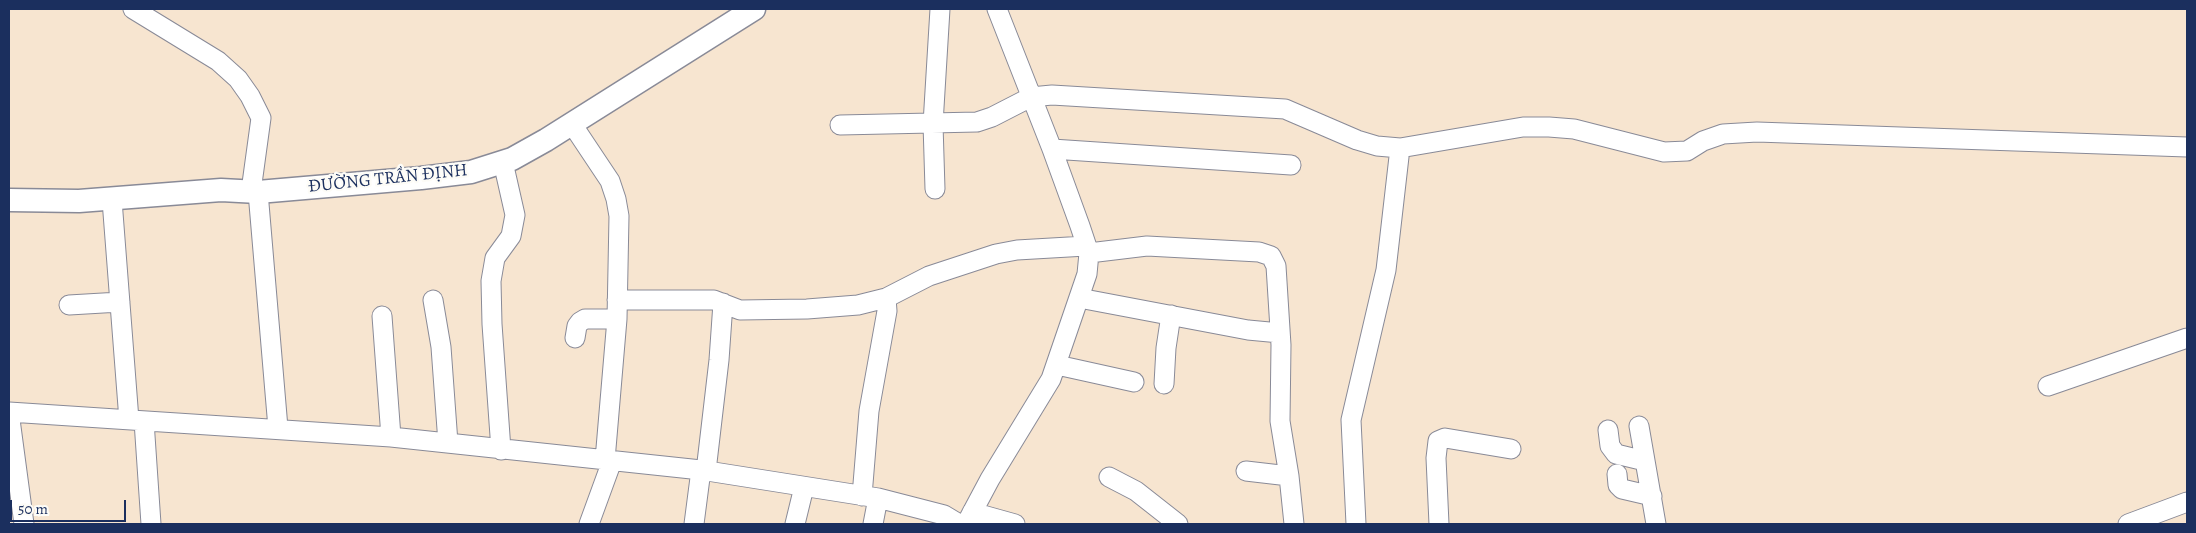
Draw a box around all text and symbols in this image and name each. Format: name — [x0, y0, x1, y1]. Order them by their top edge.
street label: ĐƯỜNG TRẦN ĐỊNH — [307, 160, 469, 198]
scale bar — [12, 490, 129, 522]
text: 50 m — [18, 499, 48, 519]

